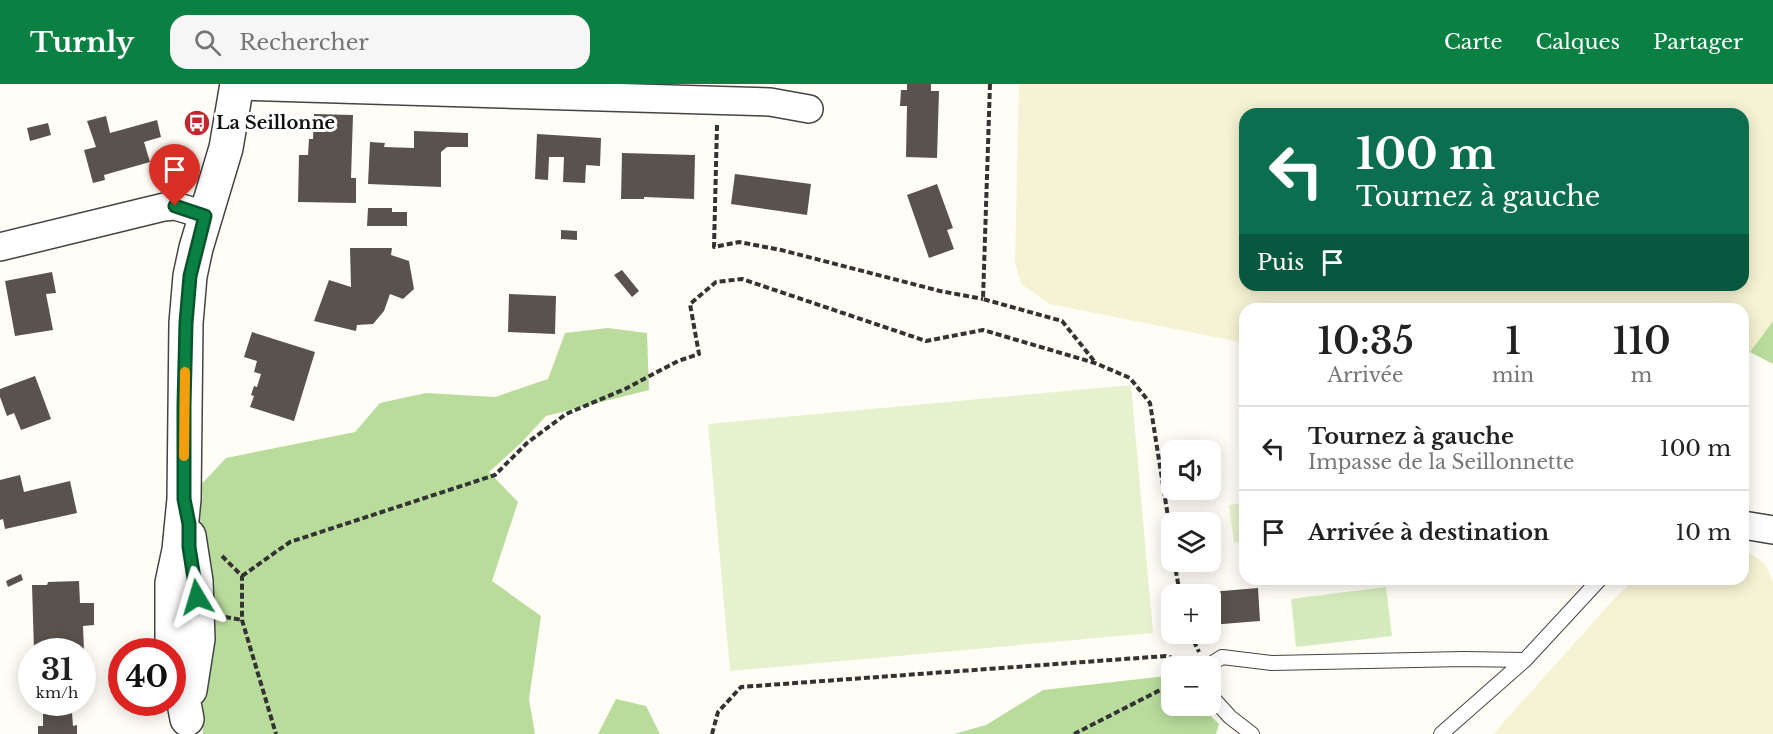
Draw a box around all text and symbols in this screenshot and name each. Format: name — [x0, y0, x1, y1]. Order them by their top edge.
search box — [170, 15, 590, 69]
text: Turnly — [30, 25, 134, 60]
icon: search — [191, 26, 224, 59]
text: Rechercher — [239, 29, 369, 56]
text: Carte — [1444, 29, 1502, 55]
text: Calques — [1535, 29, 1620, 55]
text: Partager — [1653, 29, 1743, 55]
bus stop icon: La Seillonne — [182, 108, 212, 138]
place label: La Seillonne — [216, 112, 335, 134]
text: 100 m — [1356, 128, 1495, 180]
icon: left — [1257, 132, 1335, 210]
pin — [149, 144, 200, 206]
icon: arrive — [158, 153, 191, 186]
text: Tournez à gauche — [1356, 180, 1600, 213]
icon: arrive — [1316, 246, 1349, 279]
text: Puis — [1257, 249, 1304, 276]
text: 10:35 — [1317, 319, 1414, 364]
text: 1 — [1505, 319, 1521, 364]
text: 110 — [1612, 319, 1671, 364]
text: Arrivée — [1328, 363, 1403, 387]
text: min — [1492, 363, 1534, 387]
text: m — [1631, 363, 1652, 387]
text: Tournez à gauche — [1308, 423, 1514, 450]
icon: left — [1257, 432, 1290, 465]
text: 100 m — [1660, 435, 1731, 462]
map controls — [1161, 440, 1221, 716]
button: sound — [1161, 440, 1221, 500]
text: Impasse de la Seillonnette — [1308, 450, 1574, 474]
button: layers — [1161, 512, 1221, 572]
icon: arrive — [1257, 516, 1290, 549]
text: Arrivée à destination — [1308, 519, 1549, 546]
text: 10 m — [1676, 519, 1731, 546]
position arrow — [165, 565, 229, 629]
button: + — [1161, 584, 1221, 644]
speed limit sign: 40 — [108, 638, 186, 716]
text: 31 — [41, 651, 73, 688]
button: − — [1161, 656, 1221, 716]
text: km/h — [36, 683, 78, 702]

